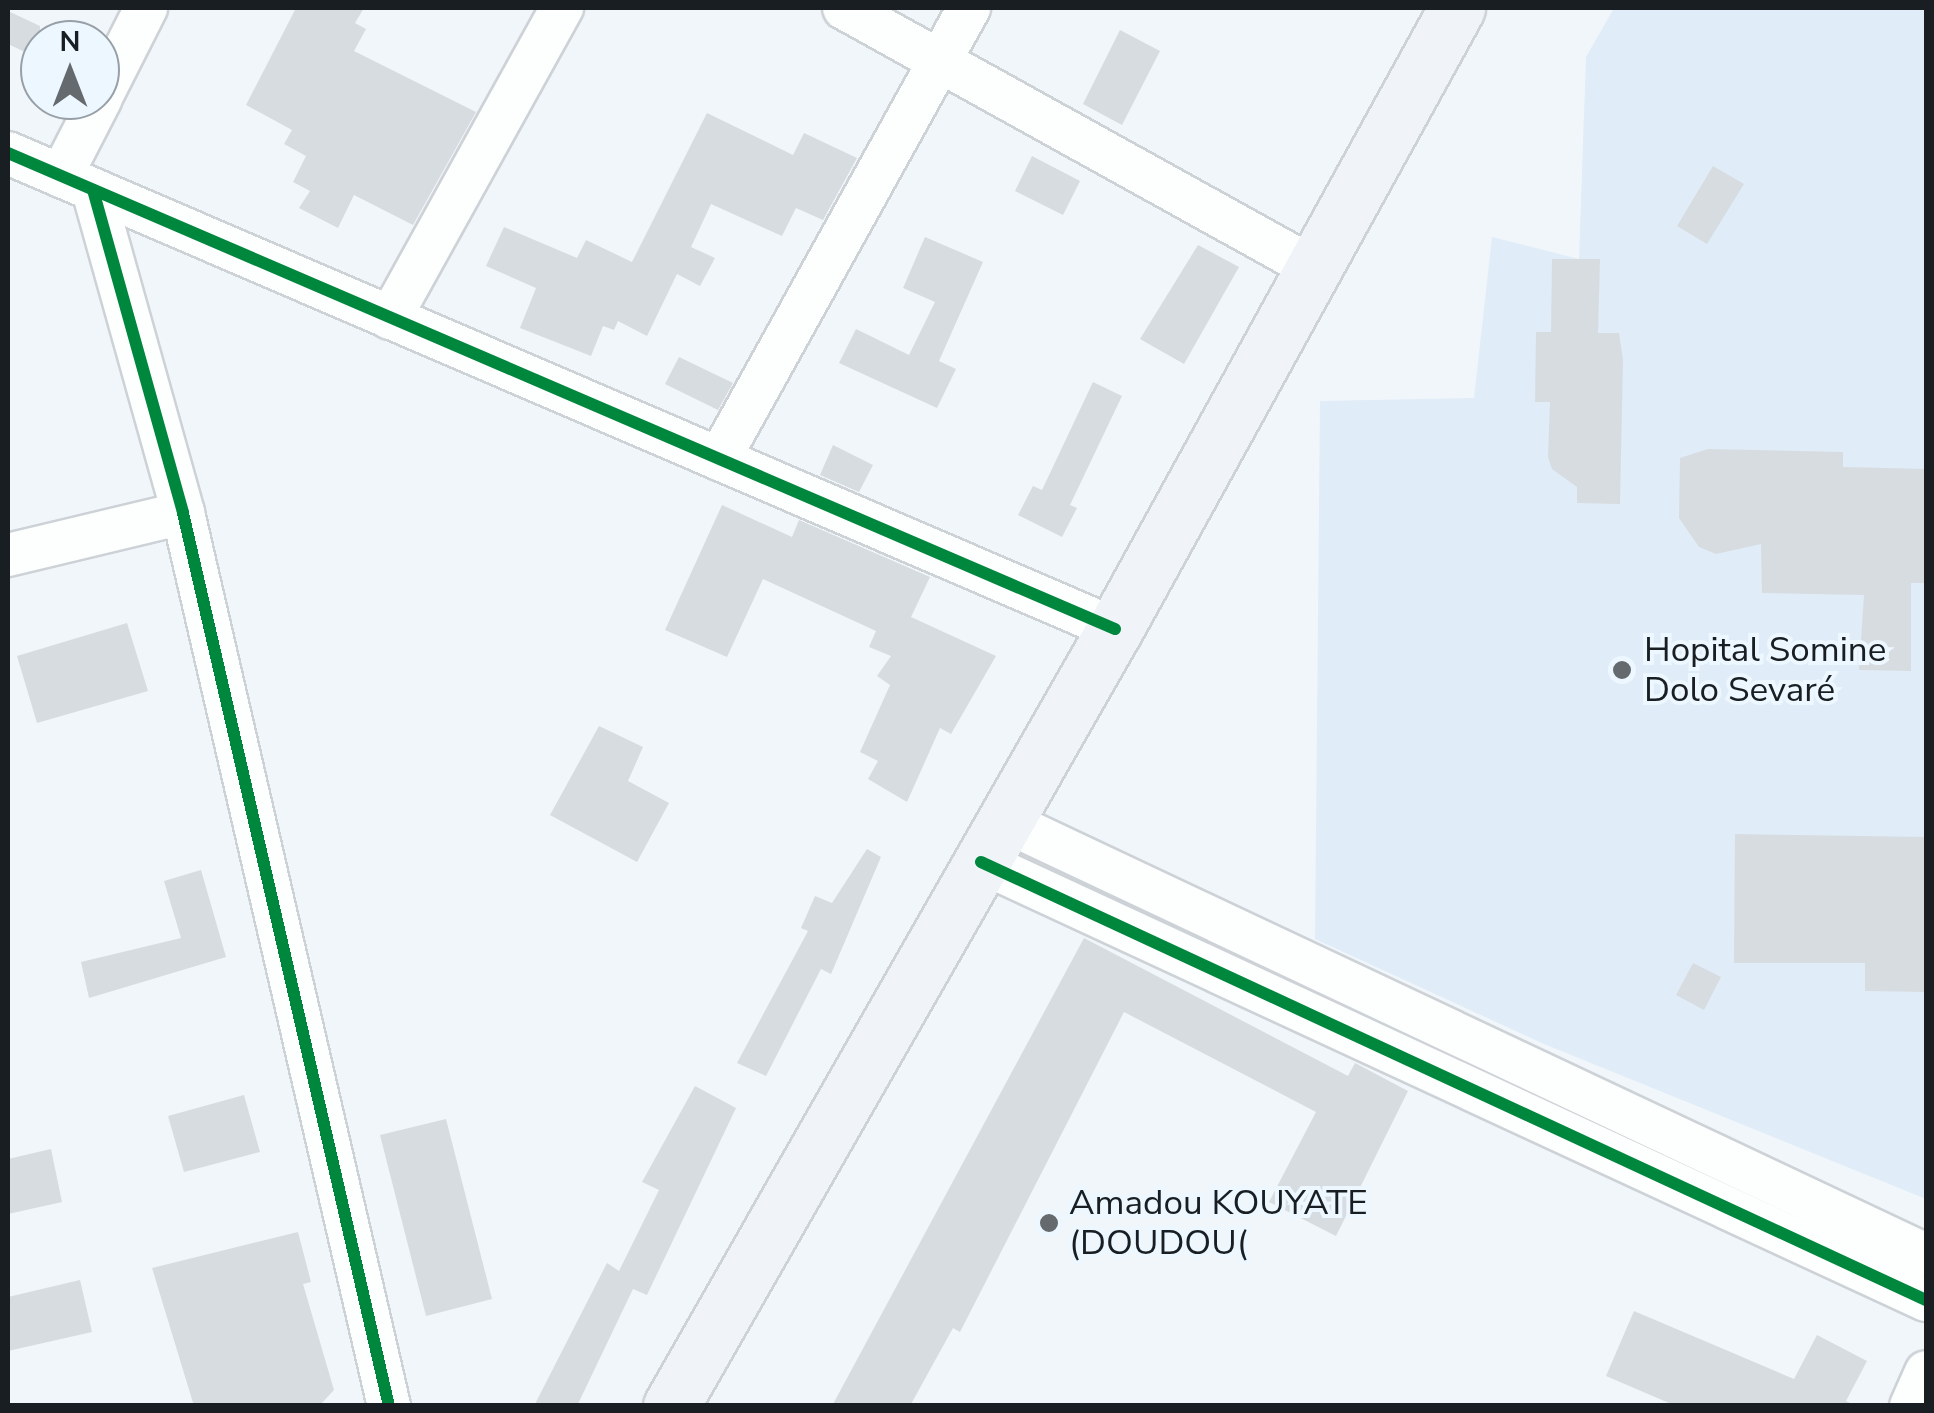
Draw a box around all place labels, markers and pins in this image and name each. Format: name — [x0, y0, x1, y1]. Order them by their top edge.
place label: Hopital Somine Dolo Sevaré — [1644, 629, 1886, 711]
marker: Hopital Somine Dolo Sevaré — [1609, 657, 1635, 683]
place label: Amadou KOUYATE (DOUDOU( — [1069, 1182, 1368, 1264]
marker: Amadou KOUYATE (DOUDOU( — [1038, 1212, 1060, 1234]

